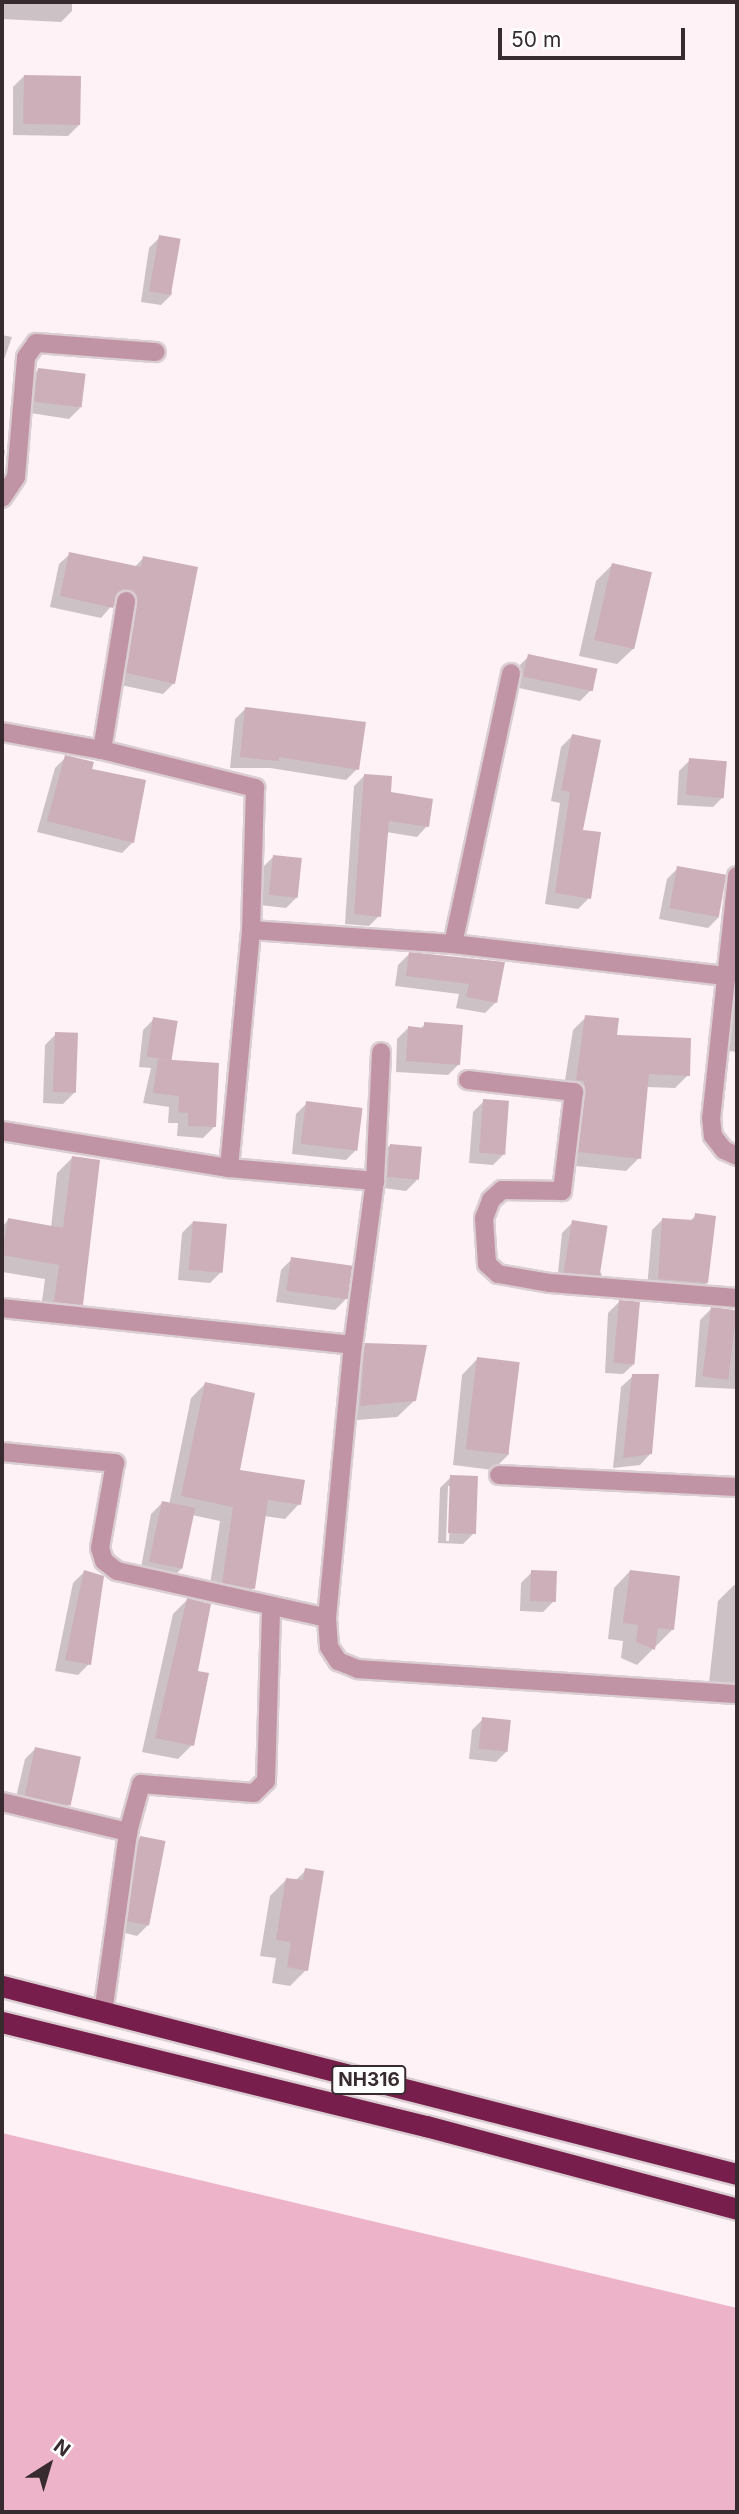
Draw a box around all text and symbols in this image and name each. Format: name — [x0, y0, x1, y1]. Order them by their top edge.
scale bar — [501, 14, 688, 58]
text: 50 m — [511, 27, 561, 52]
road number: NH316 — [330, 2064, 408, 2096]
north arrow — [14, 2430, 84, 2500]
text: N — [49, 2434, 75, 2461]

